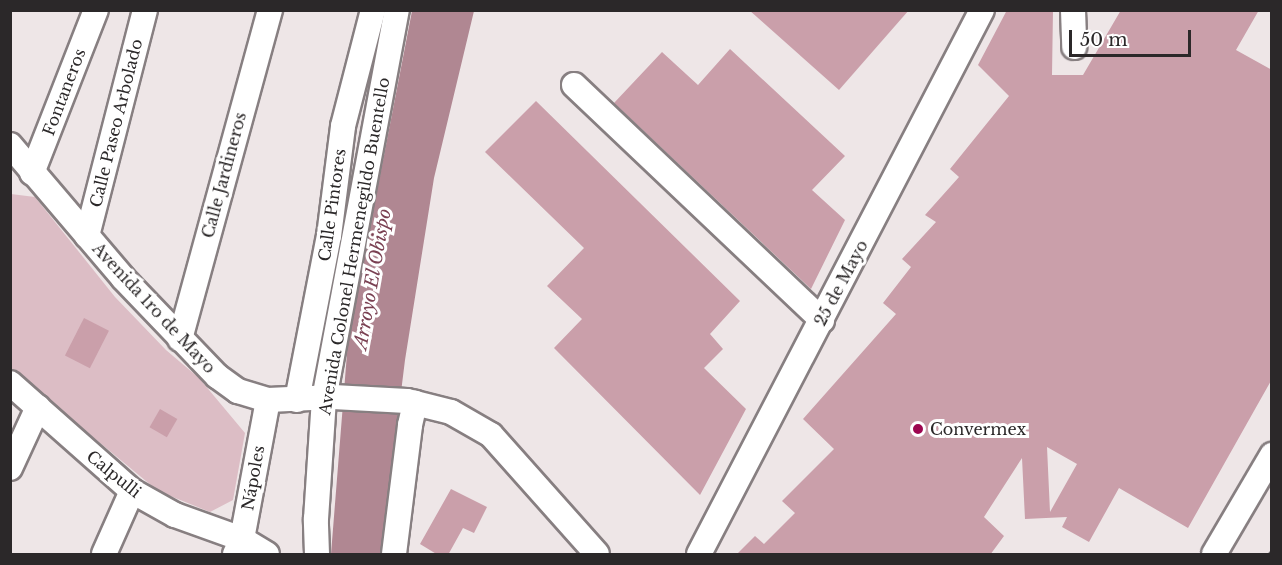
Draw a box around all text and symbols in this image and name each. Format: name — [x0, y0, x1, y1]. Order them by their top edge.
scale bar — [1072, 18, 1194, 56]
text: 50 m — [1080, 29, 1128, 51]
street label: Calle Paseo Arbolado — [86, 37, 146, 209]
street label: Fontaneros — [39, 46, 89, 138]
street label: Avenida Colonel Hermenegildo Buentello — [315, 76, 393, 416]
street label: Calle Jardineros — [198, 110, 250, 240]
street label: Calle Pintores — [315, 147, 349, 263]
water label: Arroyo El Obispo — [350, 207, 396, 351]
street label: 25 de Mayo — [810, 237, 872, 329]
street label: Avenida 1ro de Mayo — [89, 239, 219, 377]
place label: Convermex — [930, 419, 1026, 439]
marker: Convermex — [911, 422, 925, 436]
street label: Nápoles — [238, 444, 268, 512]
street label: Calpulli — [83, 446, 145, 502]

